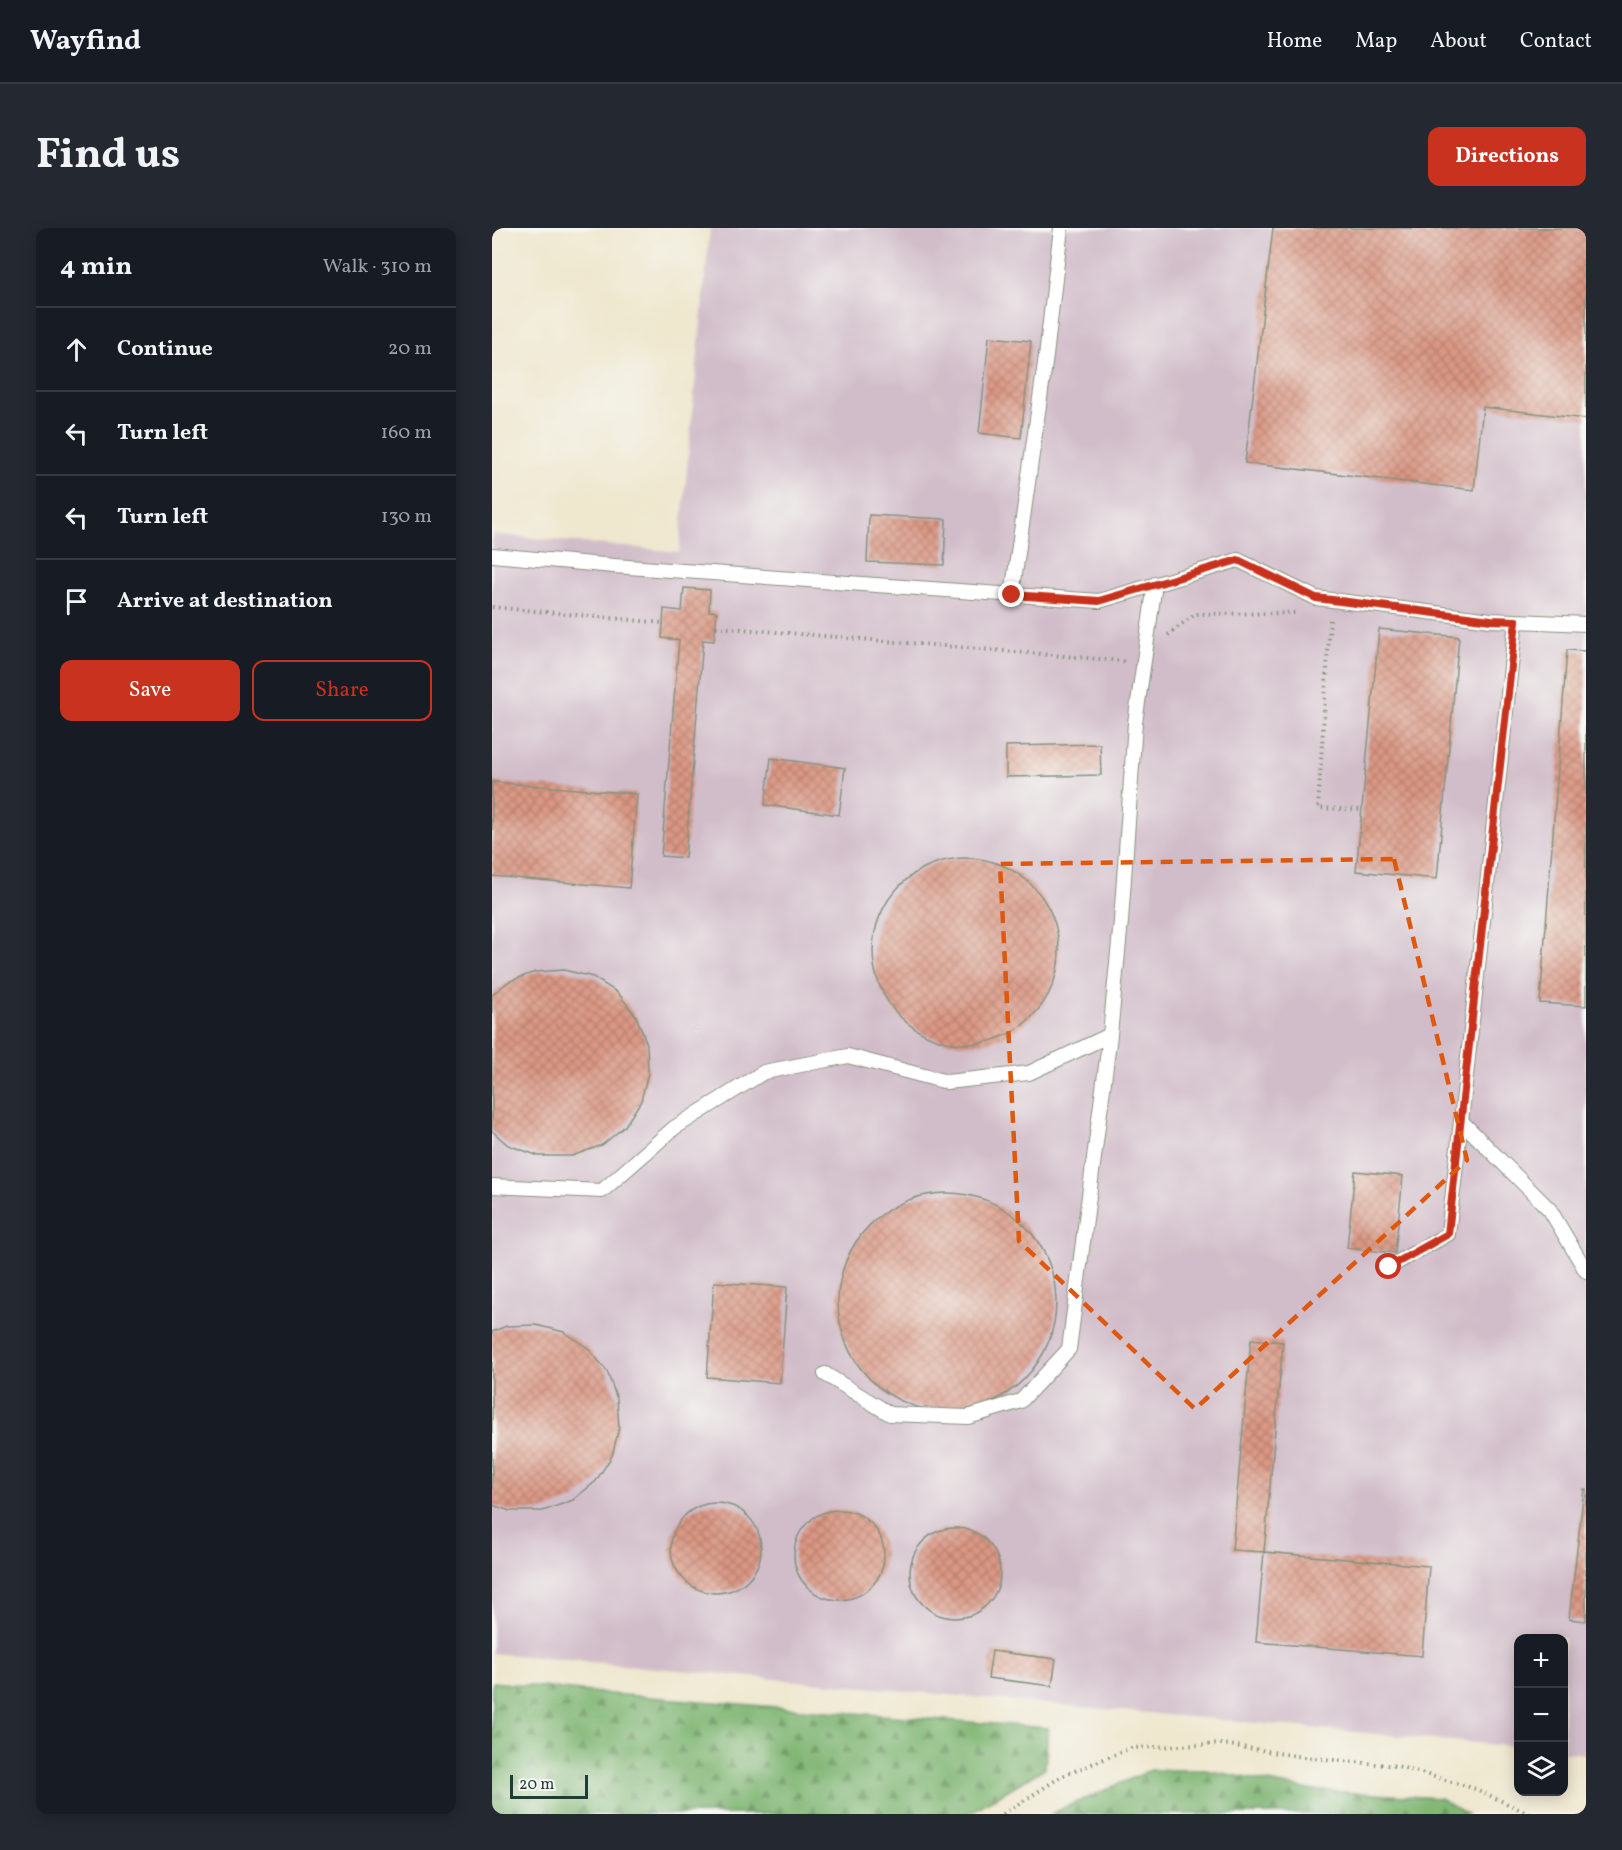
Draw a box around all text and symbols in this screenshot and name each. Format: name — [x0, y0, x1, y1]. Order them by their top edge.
text: Wayfind — [30, 22, 141, 61]
text: Home — [1267, 27, 1322, 56]
text: Map — [1355, 27, 1397, 56]
text: About — [1430, 27, 1487, 56]
text: Contact — [1520, 27, 1592, 56]
text: Find us — [36, 127, 180, 186]
button: Directions — [1428, 127, 1586, 186]
text: 4 min — [60, 249, 132, 285]
text: Walk · 310 m — [323, 253, 432, 281]
icon: ahead — [60, 333, 93, 366]
text: Continue — [117, 334, 213, 365]
text: 20 m — [388, 335, 432, 363]
icon: left — [60, 417, 93, 450]
text: Turn left — [117, 418, 208, 449]
text: 160 m — [380, 419, 432, 447]
icon: left — [60, 501, 93, 534]
text: Turn left — [117, 502, 208, 533]
text: 130 m — [381, 503, 432, 531]
route end — [998, 581, 1024, 607]
icon: arrive — [60, 585, 93, 618]
text: Arrive at destination — [117, 586, 333, 617]
button: Save — [60, 660, 240, 721]
button: Share — [252, 660, 432, 721]
route start — [1375, 1253, 1401, 1279]
map controls — [1514, 1634, 1568, 1796]
button: + — [1514, 1634, 1568, 1688]
button: − — [1514, 1688, 1568, 1742]
button: layers — [1514, 1742, 1568, 1796]
scale bar — [510, 1772, 588, 1800]
text: 20 m — [519, 1774, 554, 1796]

